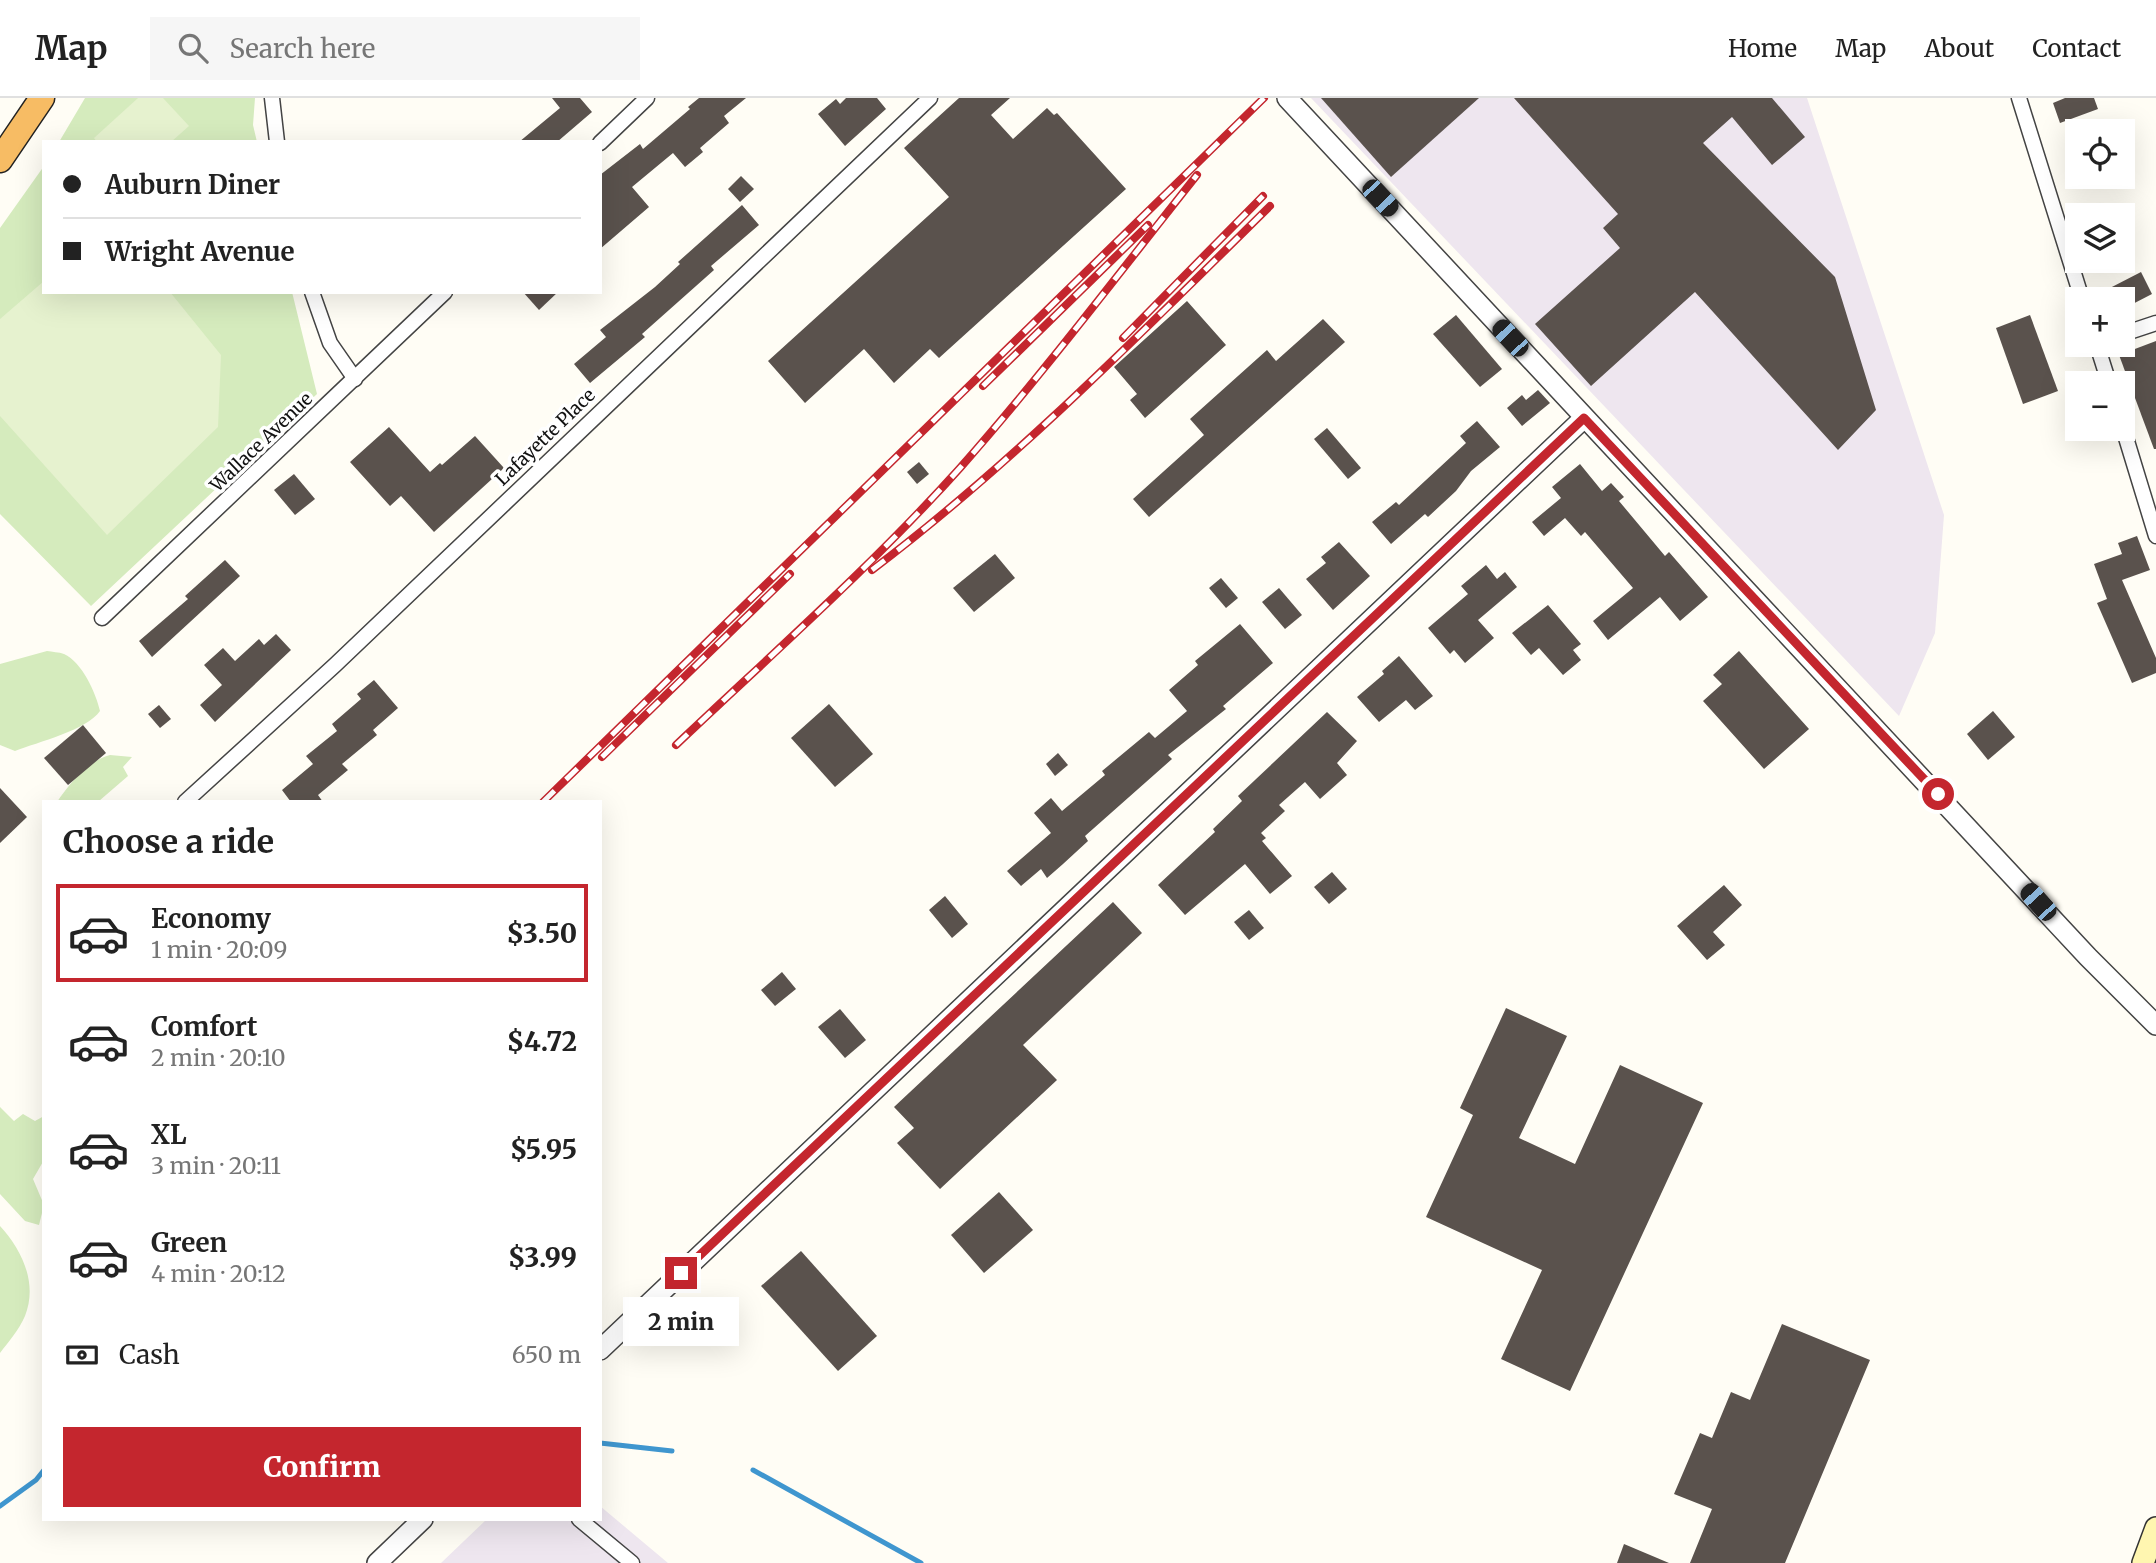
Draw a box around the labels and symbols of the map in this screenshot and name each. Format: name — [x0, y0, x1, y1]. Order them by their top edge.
car — [1358, 175, 1403, 221]
car — [1488, 315, 1533, 361]
street label: Lafayette Place — [490, 384, 600, 490]
street label: Wallace Avenue — [204, 387, 317, 497]
route start — [1922, 778, 1954, 810]
car — [2017, 879, 2060, 925]
route end — [665, 1257, 697, 1289]
callout: 2 min — [623, 1298, 739, 1346]

